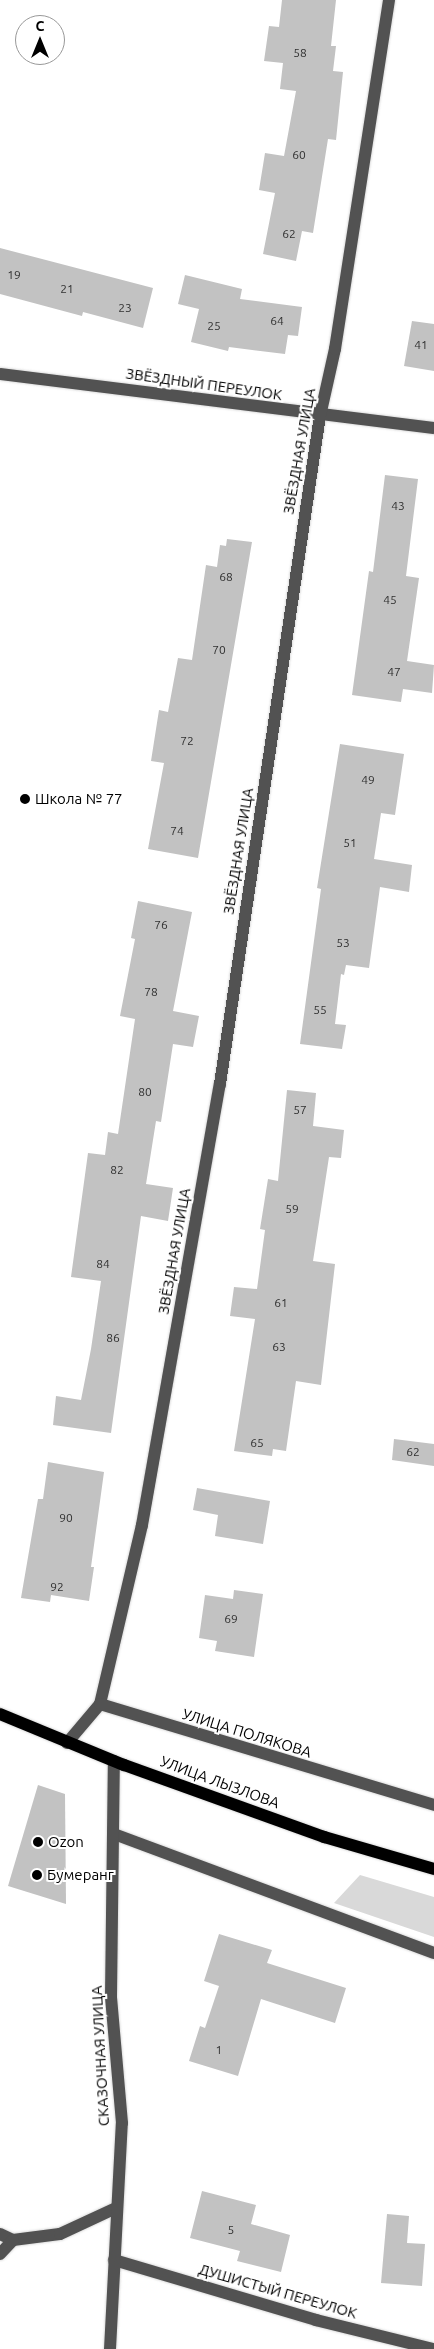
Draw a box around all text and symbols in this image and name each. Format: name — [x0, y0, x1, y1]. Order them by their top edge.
north arrow — [15, 15, 65, 65]
text: С — [36, 18, 44, 34]
house number: 58 — [293, 46, 307, 60]
house number: 60 — [292, 148, 306, 162]
house number: 62 — [282, 227, 296, 241]
house number: 19 — [7, 268, 21, 282]
house number: 21 — [60, 282, 74, 296]
house number: 23 — [118, 301, 132, 315]
house number: 64 — [270, 314, 284, 328]
house number: 25 — [207, 319, 221, 333]
house number: 41 — [414, 338, 428, 352]
street label: ЗВЁЗДНЫЙ ПЕРЕУЛОК — [125, 364, 283, 404]
street label: ЗВЁЗДНАЯ УЛИЦА — [279, 386, 319, 516]
house number: 43 — [391, 499, 405, 513]
house number: 68 — [219, 570, 233, 584]
house number: 45 — [383, 593, 397, 607]
house number: 70 — [212, 643, 226, 657]
house number: 47 — [387, 665, 401, 679]
house number: 72 — [180, 734, 194, 748]
house number: 49 — [361, 773, 375, 787]
street label: ЗВЁЗДНАЯ УЛИЦА — [219, 786, 257, 916]
place label: Школа № 77 — [35, 790, 123, 808]
marker: Школа № 77 — [19, 793, 31, 805]
house number: 74 — [170, 824, 184, 838]
house number: 51 — [343, 836, 357, 850]
house number: 76 — [154, 918, 168, 932]
house number: 53 — [336, 936, 350, 950]
house number: 78 — [144, 985, 158, 999]
house number: 55 — [313, 1003, 327, 1017]
house number: 80 — [138, 1085, 152, 1099]
house number: 57 — [293, 1103, 307, 1117]
house number: 82 — [110, 1163, 124, 1177]
street label: ЗВЁЗДНАЯ УЛИЦА — [154, 1186, 194, 1316]
house number: 59 — [285, 1202, 299, 1216]
house number: 84 — [96, 1257, 110, 1271]
house number: 61 — [274, 1296, 288, 1310]
house number: 86 — [106, 1331, 120, 1345]
house number: 63 — [272, 1340, 286, 1354]
house number: 65 — [250, 1436, 264, 1450]
house number: 62 — [406, 1445, 420, 1459]
house number: 90 — [59, 1511, 73, 1525]
house number: 92 — [50, 1580, 64, 1594]
house number: 69 — [224, 1612, 238, 1626]
street label: УЛИЦА ПОЛЯКОВА — [180, 1705, 314, 1761]
street label: УЛИЦА ЛЫЗЛОВА — [158, 1752, 282, 1812]
place label: Ozon — [48, 1833, 84, 1851]
marker: Ozon — [32, 1836, 44, 1848]
place label: Бумеранг — [47, 1866, 114, 1884]
marker: Бумеранг — [31, 1869, 43, 1881]
street label: СКАЗОЧНАЯ УЛИЦА — [87, 1985, 113, 2127]
house number: 1 — [216, 2043, 222, 2057]
house number: 5 — [228, 2223, 234, 2237]
street label: ДУШИСТЫЙ ПЕРЕУЛОК — [197, 2260, 359, 2322]

